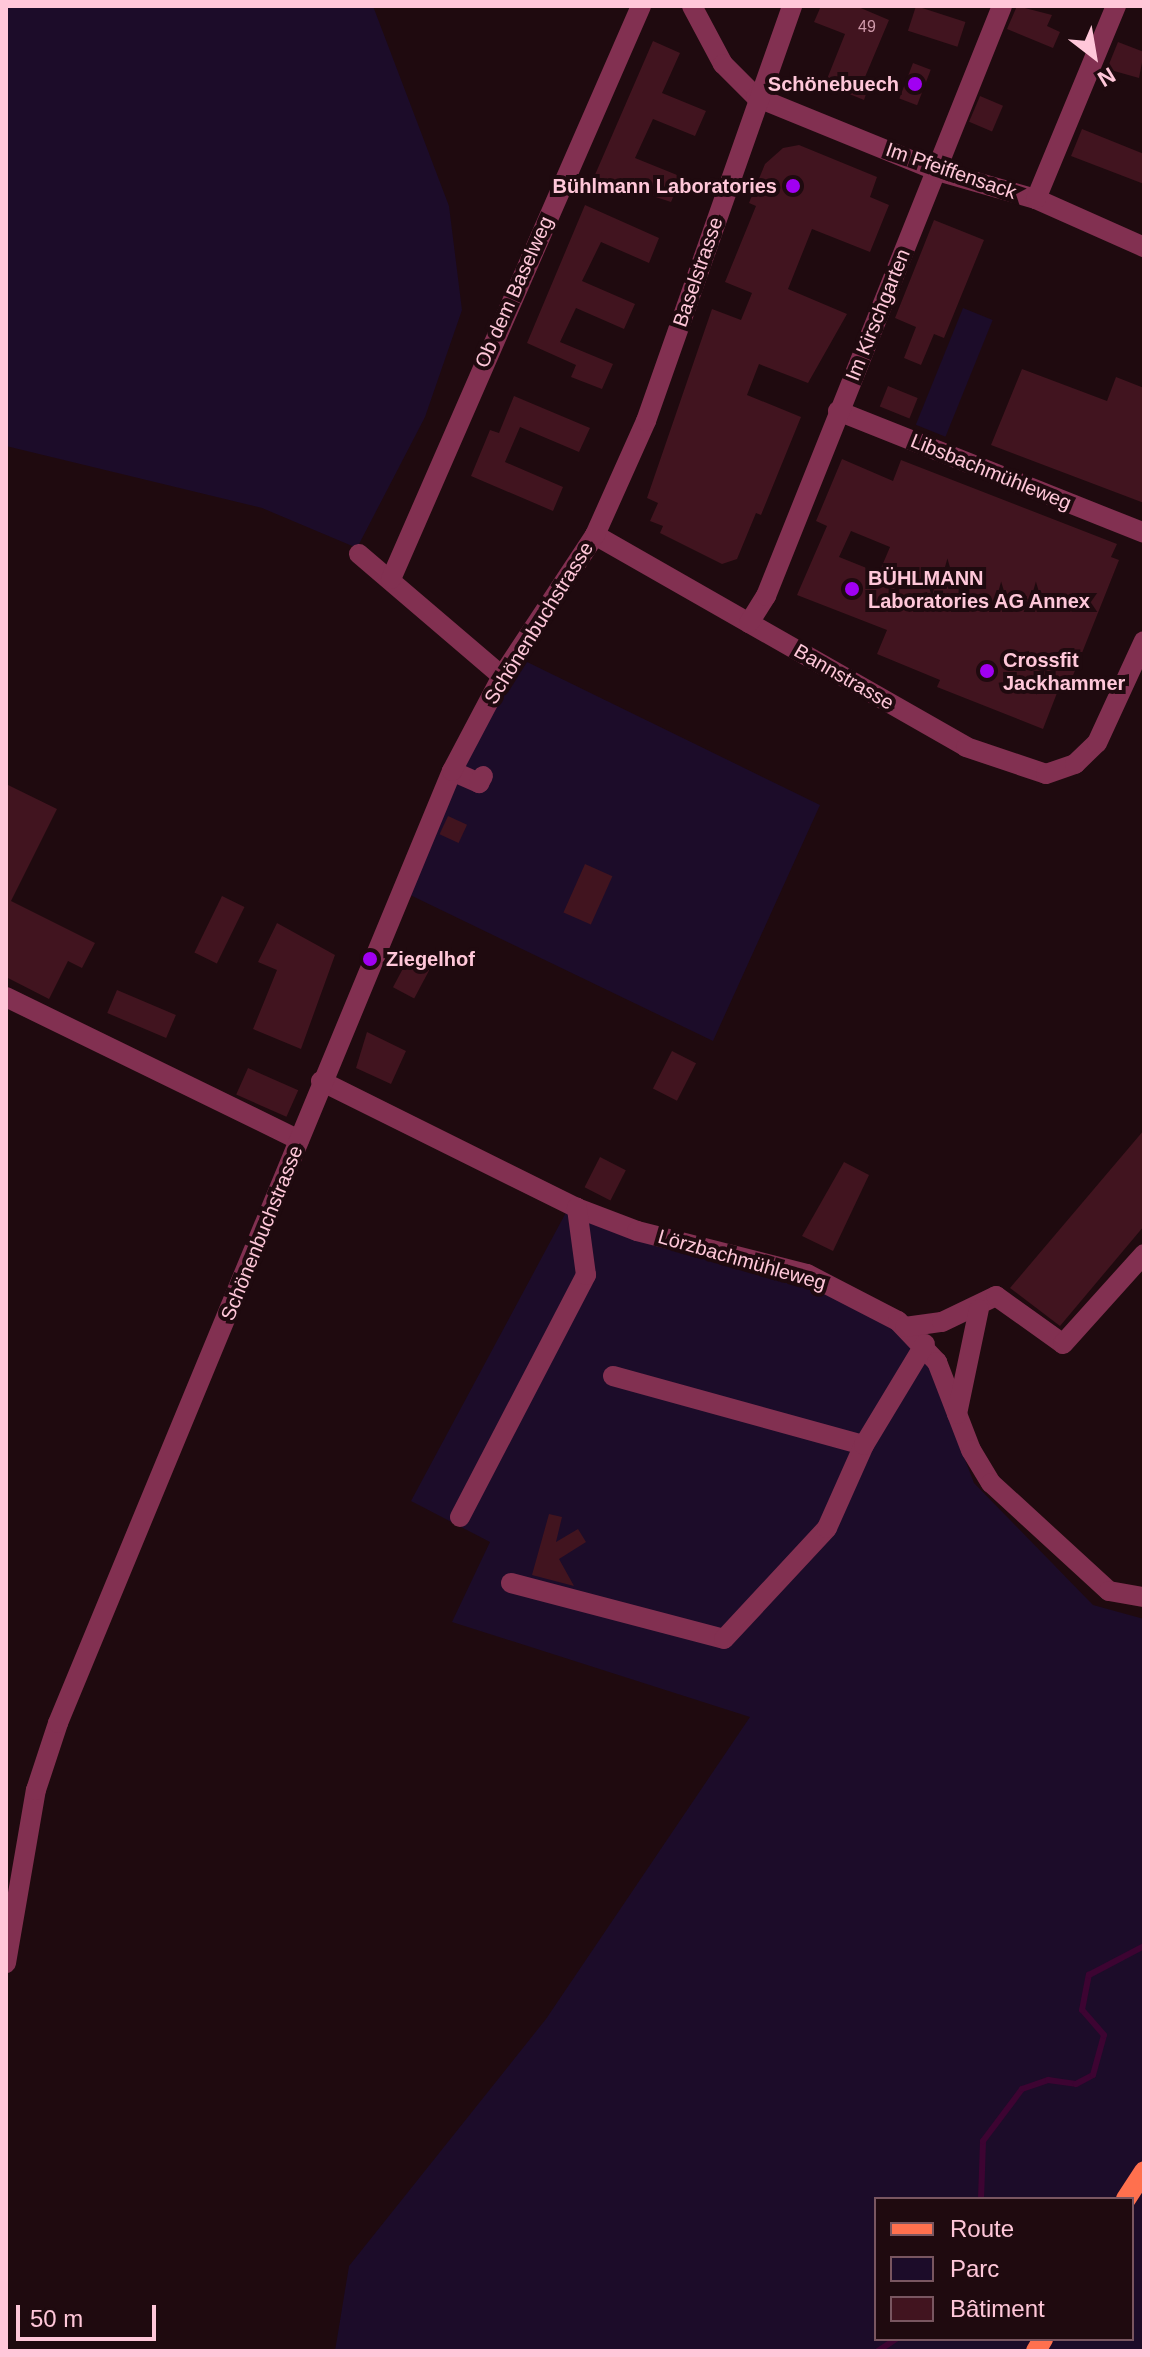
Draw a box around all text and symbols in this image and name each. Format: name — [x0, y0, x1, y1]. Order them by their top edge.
north arrow — [1054, 16, 1134, 96]
house number: 49 — [858, 17, 876, 37]
text: N — [1093, 62, 1120, 92]
place label: Schönebuech — [768, 72, 899, 96]
marker: Schönebuech — [906, 75, 924, 93]
street label: Im Pfeiffensack — [883, 137, 1019, 205]
place label: Bühlmann Laboratories — [553, 174, 777, 198]
marker: Bühlmann Laboratories — [784, 177, 802, 195]
street label: Ob dem Baselweg — [470, 212, 558, 372]
street label: Baselstrasse — [668, 214, 728, 330]
street label: Im Kirschgarten — [841, 246, 915, 384]
street label: Libsbachmühleweg — [907, 429, 1075, 515]
street label: Schönenbuchstrasse — [479, 537, 599, 709]
place label: BÜHLMANN Laboratories AG Annex — [868, 566, 1091, 613]
marker: BÜHLMANN Laboratories AG Annex — [843, 580, 861, 598]
street label: Bannstrasse — [790, 639, 898, 715]
place label: Crossfit Jackhammer — [1003, 648, 1125, 695]
marker: Crossfit Jackhammer — [978, 662, 996, 680]
place label: Ziegelhof — [386, 947, 475, 971]
marker: Ziegelhof — [361, 950, 379, 968]
street label: Schönenbuchstrasse — [216, 1142, 308, 1324]
street label: Lörzbachmühleweg — [655, 1225, 829, 1295]
legend — [874, 2197, 1134, 2341]
text: Route — [950, 2215, 1014, 2242]
text: Parc — [950, 2255, 999, 2282]
scale bar — [20, 2289, 160, 2339]
text: Bâtiment — [950, 2295, 1045, 2322]
text: 50 m — [30, 2305, 83, 2332]

